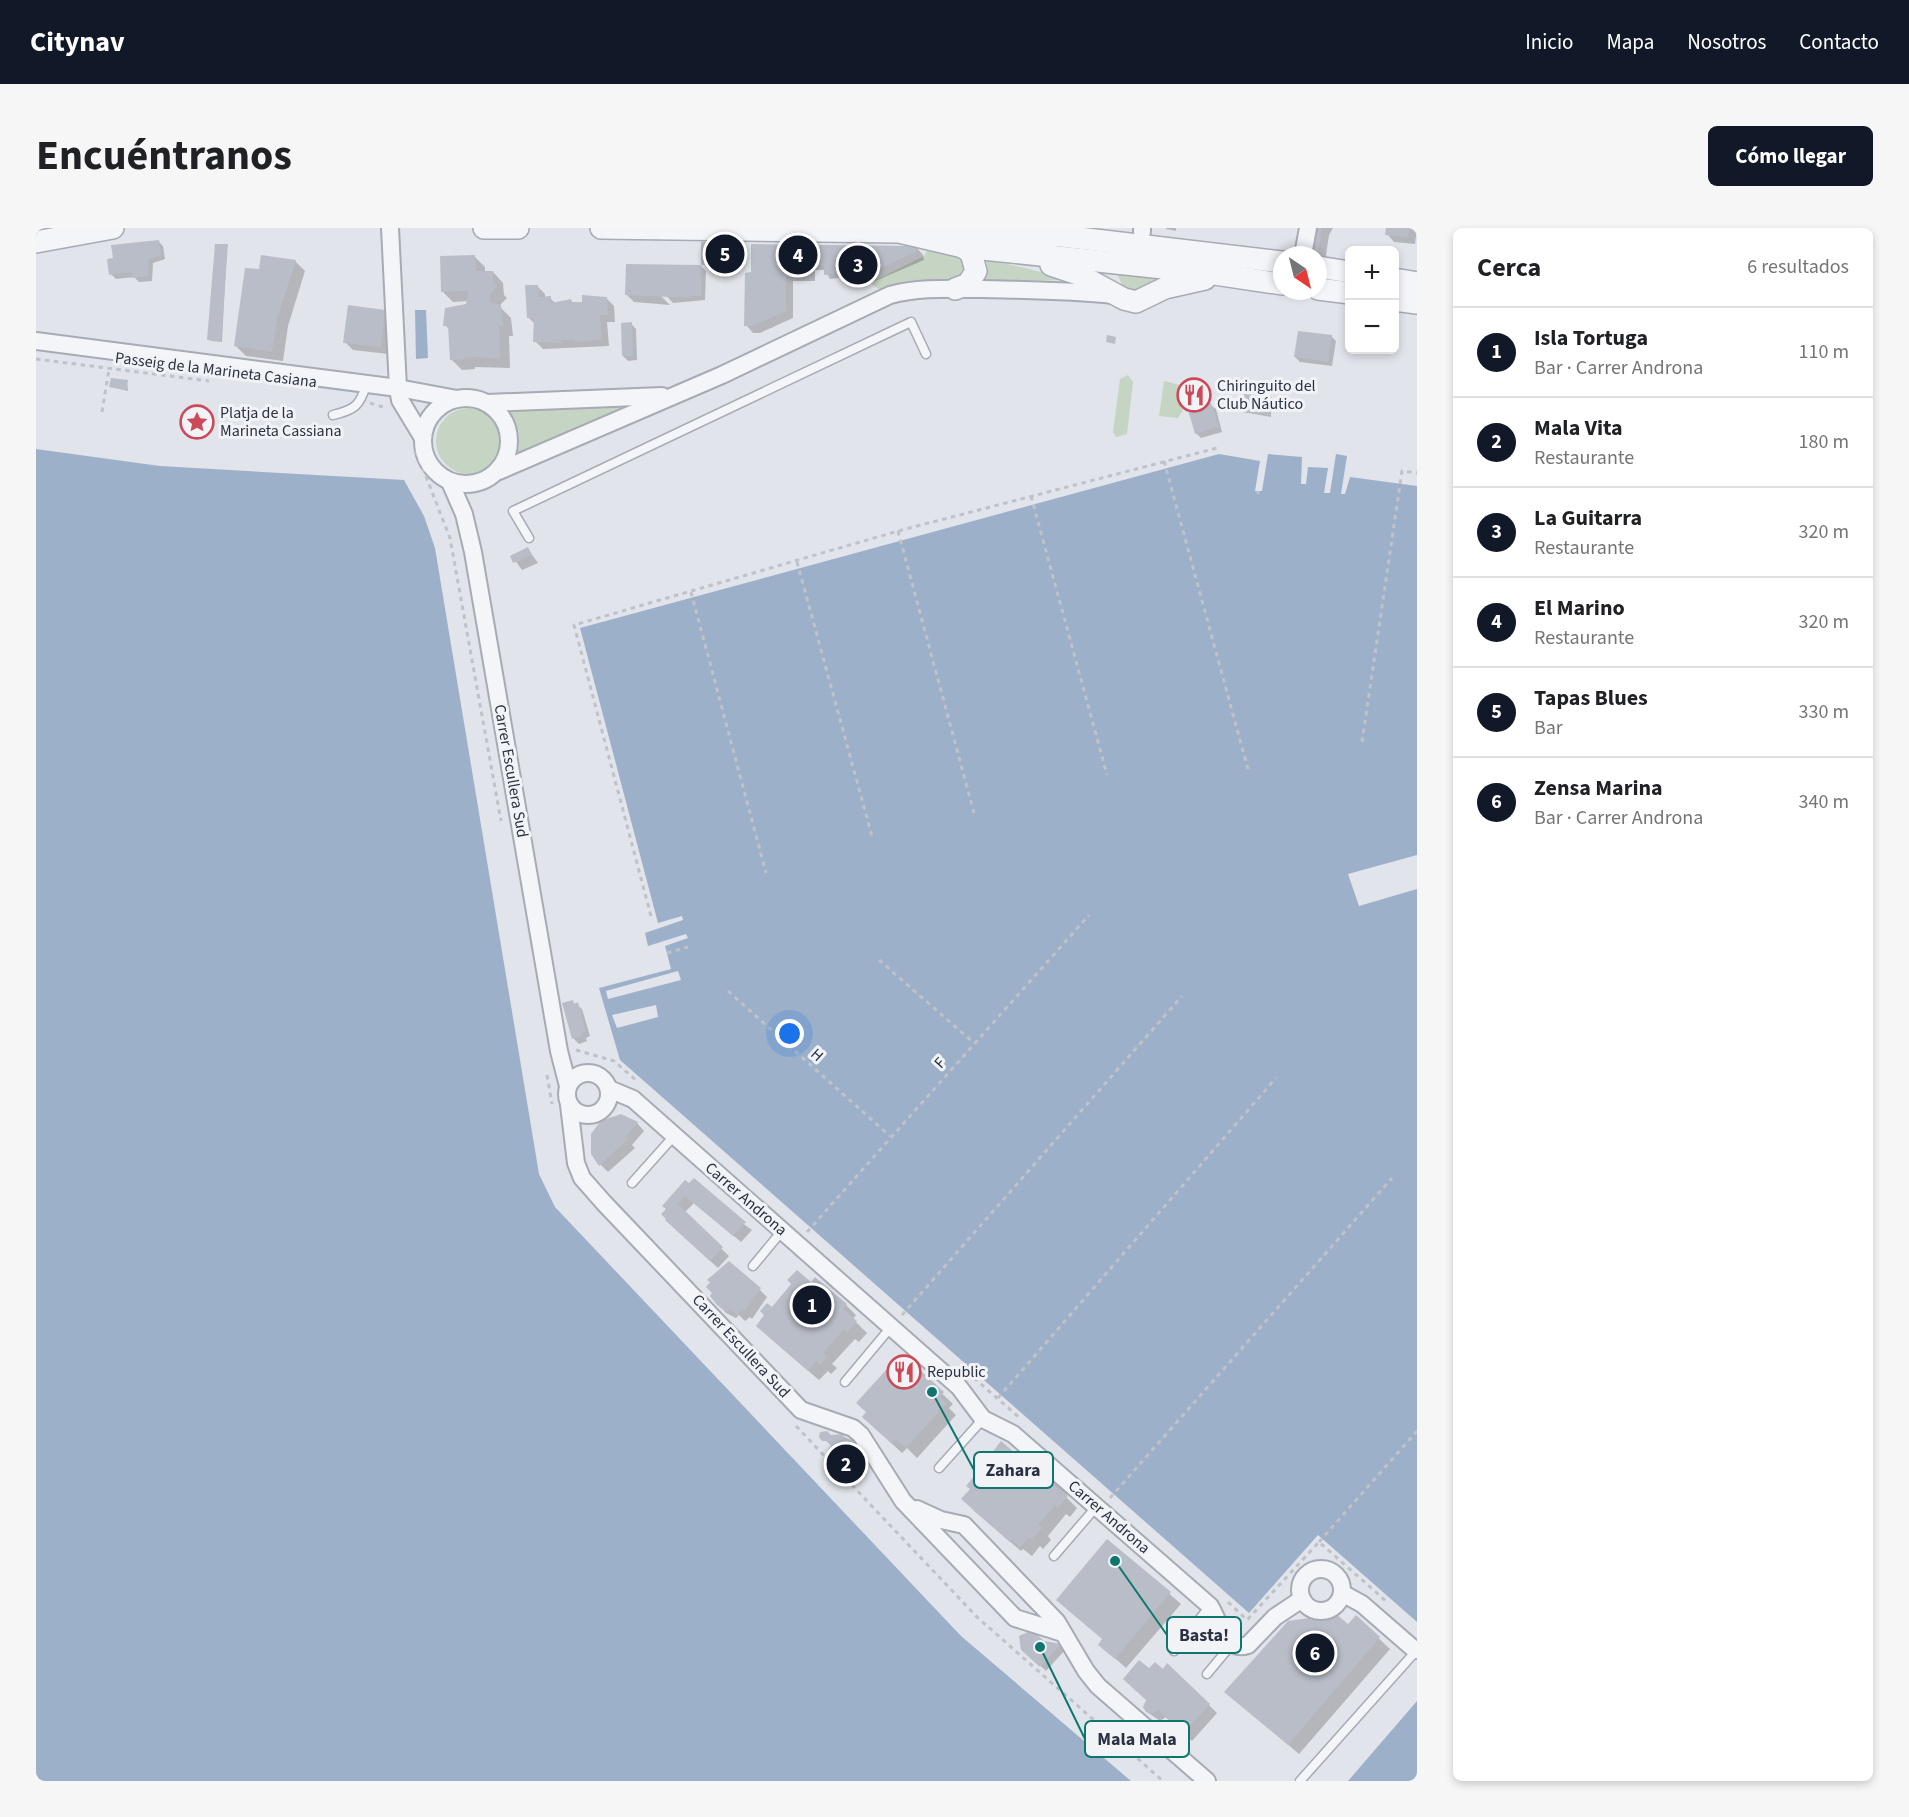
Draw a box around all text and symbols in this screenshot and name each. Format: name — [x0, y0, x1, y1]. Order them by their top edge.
text: Citynav — [30, 22, 125, 62]
text: Inicio — [1525, 27, 1573, 57]
text: Mapa — [1606, 27, 1654, 57]
text: Nosotros — [1687, 27, 1766, 57]
text: Contacto — [1799, 27, 1879, 57]
text: Encuéntranos — [36, 126, 292, 186]
button: Cómo llegar — [1708, 126, 1873, 186]
pin: 5 — [706, 231, 744, 276]
pin: 4 — [778, 232, 818, 278]
pin: 3 — [838, 243, 878, 288]
north arrow — [1273, 246, 1327, 300]
map controls — [1345, 246, 1399, 354]
button: + — [1345, 246, 1399, 300]
text: Cerca — [1477, 249, 1541, 286]
text: 6 resultados — [1747, 253, 1849, 281]
button: − — [1345, 300, 1399, 354]
text: Isla Tortuga — [1534, 322, 1648, 354]
text: 1 — [1491, 338, 1502, 366]
text: 110 m — [1799, 338, 1849, 366]
street label: Passeig de la Marineta Casiana — [114, 347, 318, 393]
text: Bar · Carrer Androna — [1534, 354, 1703, 382]
place label: Chiringuito del Club Náutico — [1217, 375, 1316, 415]
restaurant icon: Chiringuito del Club Náutico — [1176, 377, 1212, 413]
place label: Platja de la Marineta Cassiana — [220, 402, 341, 442]
place icon: Platja de la Marineta Cassiana — [179, 404, 215, 440]
text: Mala Vita — [1534, 412, 1623, 444]
text: 2 — [1491, 428, 1502, 456]
text: 180 m — [1799, 428, 1849, 456]
text: Restaurante — [1534, 444, 1634, 472]
text: La Guitarra — [1534, 502, 1642, 534]
text: 3 — [1491, 518, 1502, 546]
text: 320 m — [1799, 518, 1849, 546]
text: Restaurante — [1534, 534, 1634, 562]
text: El Marino — [1534, 592, 1625, 624]
text: 4 — [1491, 608, 1502, 636]
text: 320 m — [1799, 608, 1849, 636]
text: Restaurante — [1534, 624, 1634, 652]
text: Tapas Blues — [1534, 682, 1648, 714]
text: 5 — [1491, 698, 1502, 726]
text: 330 m — [1799, 698, 1849, 726]
street label: Carrer Escullera Sud — [488, 703, 534, 839]
text: Bar — [1534, 714, 1563, 742]
text: Zensa Marina — [1534, 772, 1663, 804]
text: 6 — [1491, 788, 1502, 816]
text: 340 m — [1799, 788, 1849, 816]
text: Bar · Carrer Androna — [1534, 804, 1703, 832]
your location — [775, 1019, 804, 1048]
street label: H — [806, 1043, 828, 1067]
street label: F — [929, 1053, 951, 1073]
street label: Carrer Androna — [700, 1157, 792, 1241]
pin: 1 — [792, 1282, 832, 1328]
street label: Carrer Escullera Sud — [687, 1289, 795, 1403]
restaurant icon: Republic — [886, 1354, 922, 1390]
place label: Republic — [927, 1361, 986, 1383]
pin: 2 — [826, 1442, 866, 1486]
callout: Zahara — [974, 1452, 1053, 1488]
text: Zahara — [986, 1458, 1040, 1483]
street label: Carrer Androna — [1063, 1475, 1155, 1559]
callout: Basta! — [1167, 1617, 1241, 1653]
text: Basta! — [1179, 1623, 1229, 1648]
pin: 6 — [1296, 1630, 1334, 1676]
callout: Mala Mala — [1085, 1721, 1189, 1757]
text: Mala Mala — [1097, 1727, 1177, 1752]

